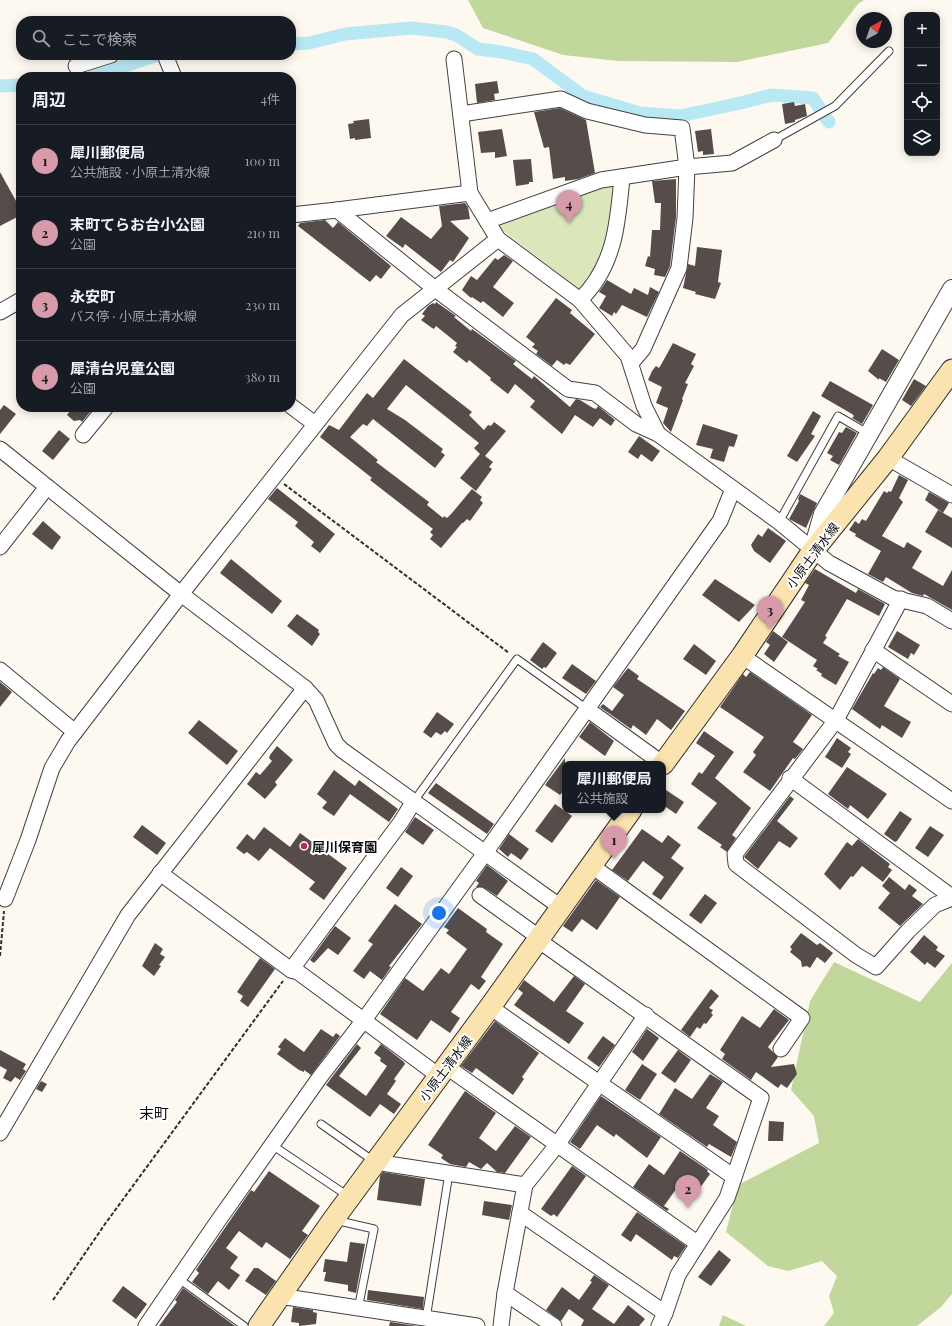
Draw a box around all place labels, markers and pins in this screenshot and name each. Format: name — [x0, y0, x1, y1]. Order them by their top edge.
pin: 4 — [556, 190, 582, 223]
pin: 3 — [757, 596, 783, 629]
pin: 1 — [601, 826, 627, 859]
place label: 犀川保育園 — [312, 838, 377, 855]
marker: 犀川保育園 — [299, 841, 309, 851]
pin: 2 — [675, 1175, 701, 1208]

